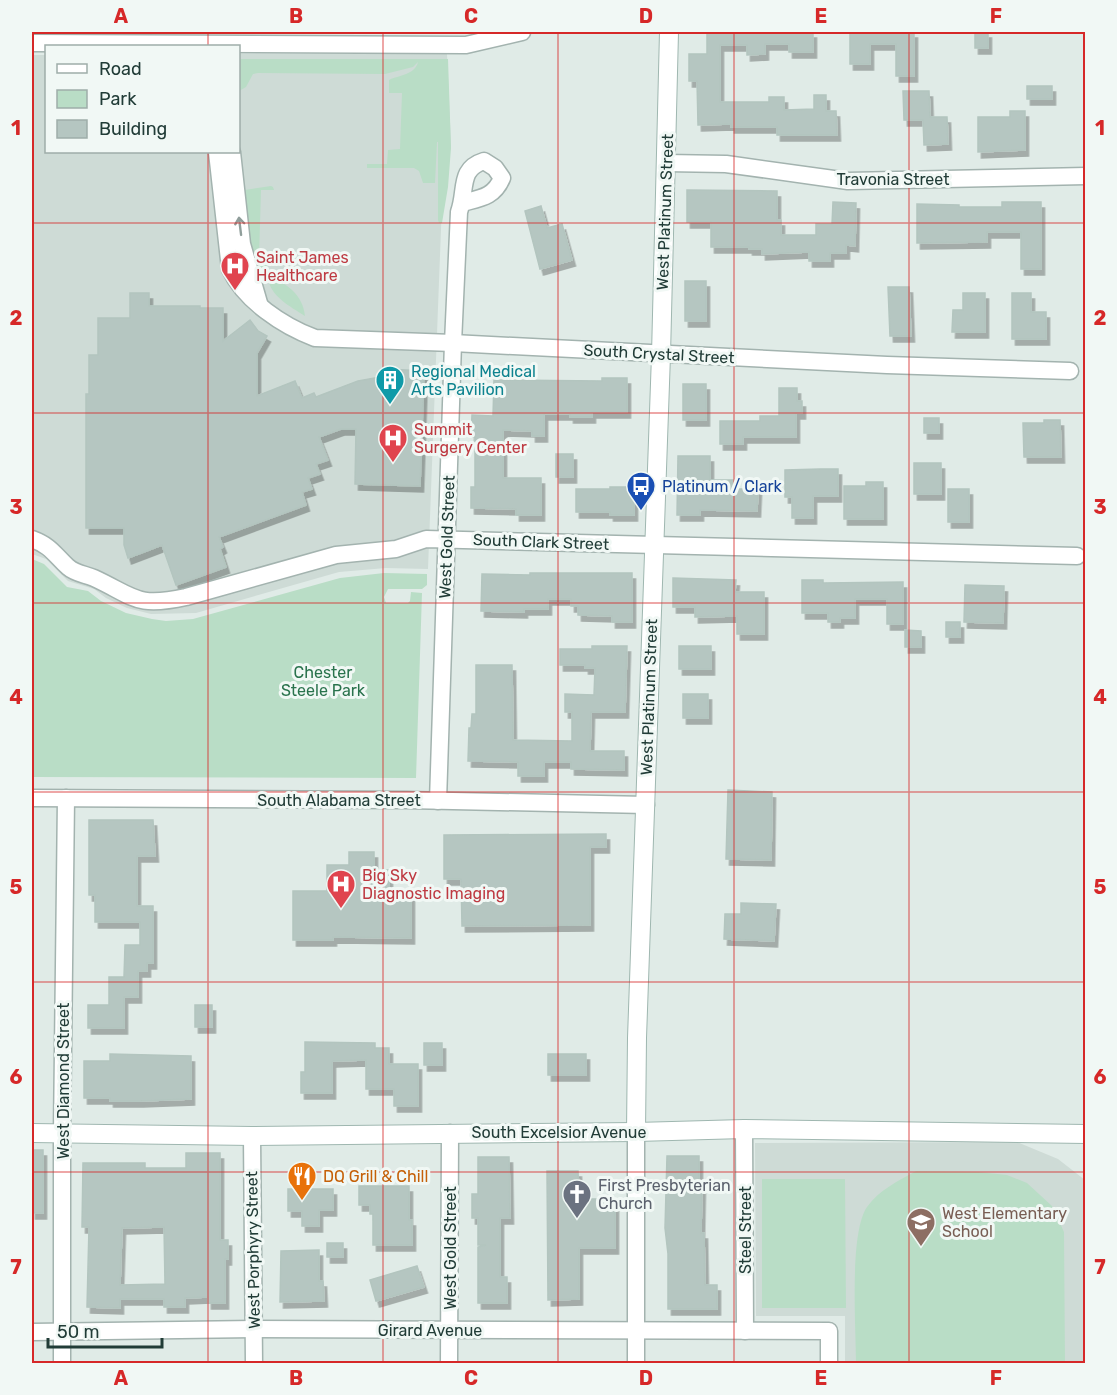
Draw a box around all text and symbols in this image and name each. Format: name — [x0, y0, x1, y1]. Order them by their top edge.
text: A — [114, 4, 129, 28]
text: B — [289, 4, 303, 28]
text: C — [464, 4, 478, 28]
text: D — [639, 4, 653, 28]
text: E — [815, 4, 827, 28]
text: F — [990, 4, 1002, 28]
legend — [45, 45, 240, 153]
text: Road — [99, 58, 142, 80]
text: Park — [99, 88, 137, 110]
text: 1 — [11, 116, 21, 140]
text: 1 — [1095, 116, 1105, 140]
text: Building — [99, 118, 167, 140]
street label: West Platinum Street — [653, 133, 677, 291]
street label: Travonia Street — [837, 170, 949, 189]
one-way arrow — [234, 217, 245, 237]
place label: Saint James Healthcare — [256, 248, 349, 285]
hospital icon: Saint James Healthcare — [219, 250, 251, 292]
text: 2 — [10, 306, 23, 330]
text: 2 — [1094, 306, 1107, 330]
street label: South Crystal Street — [583, 341, 735, 367]
place label: Regional Medical Arts Pavilion — [411, 362, 536, 399]
building icon: Regional Medical Arts Pavilion — [374, 364, 406, 406]
place label: Summit Surgery Center — [414, 420, 527, 457]
hospital icon: Summit Surgery Center — [377, 422, 409, 464]
bus stop icon: Platinum / Clark — [625, 470, 657, 512]
street label: West Gold Street — [435, 475, 459, 599]
place label: Platinum / Clark — [662, 477, 783, 496]
text: 3 — [9, 495, 23, 519]
text: 3 — [1093, 495, 1107, 519]
street label: South Clark Street — [472, 530, 610, 554]
street label: West Platinum Street — [637, 618, 661, 776]
park label: Chester Steele Park — [281, 663, 366, 700]
text: 4 — [9, 685, 23, 709]
text: 4 — [1093, 685, 1107, 709]
street label: South Alabama Street — [257, 791, 421, 810]
place label: Big Sky Diagnostic Imaging — [362, 866, 505, 903]
hospital icon: Big Sky Diagnostic Imaging — [325, 868, 357, 910]
text: 5 — [10, 875, 23, 899]
text: 5 — [1094, 875, 1107, 899]
street label: West Diamond Street — [54, 1003, 73, 1159]
text: 6 — [9, 1065, 23, 1089]
text: 6 — [1093, 1065, 1107, 1089]
street label: South Excelsior Avenue — [472, 1123, 646, 1142]
restaurant icon: DQ Grill & Chill — [286, 1160, 318, 1202]
place label: DQ Grill & Chill — [323, 1167, 428, 1186]
street label: West Porphyry Street — [242, 1171, 264, 1329]
place label: First Presbyterian Church — [598, 1176, 731, 1213]
church icon: First Presbyterian Church — [561, 1178, 593, 1220]
street label: West Gold Street — [441, 1186, 460, 1310]
street label: Steel Street — [736, 1186, 755, 1274]
place label: West Elementary School — [942, 1204, 1067, 1241]
school or university icon: West Elementary School — [905, 1206, 937, 1248]
text: 7 — [10, 1255, 22, 1279]
text: 7 — [1094, 1255, 1106, 1279]
scale bar — [48, 1311, 162, 1349]
text: 50 m — [57, 1321, 100, 1343]
street label: Girard Avenue — [378, 1321, 482, 1340]
text: A — [114, 1366, 129, 1390]
text: B — [289, 1366, 303, 1390]
text: C — [464, 1366, 478, 1390]
text: D — [639, 1366, 653, 1390]
text: E — [815, 1366, 827, 1390]
text: F — [990, 1366, 1002, 1390]

